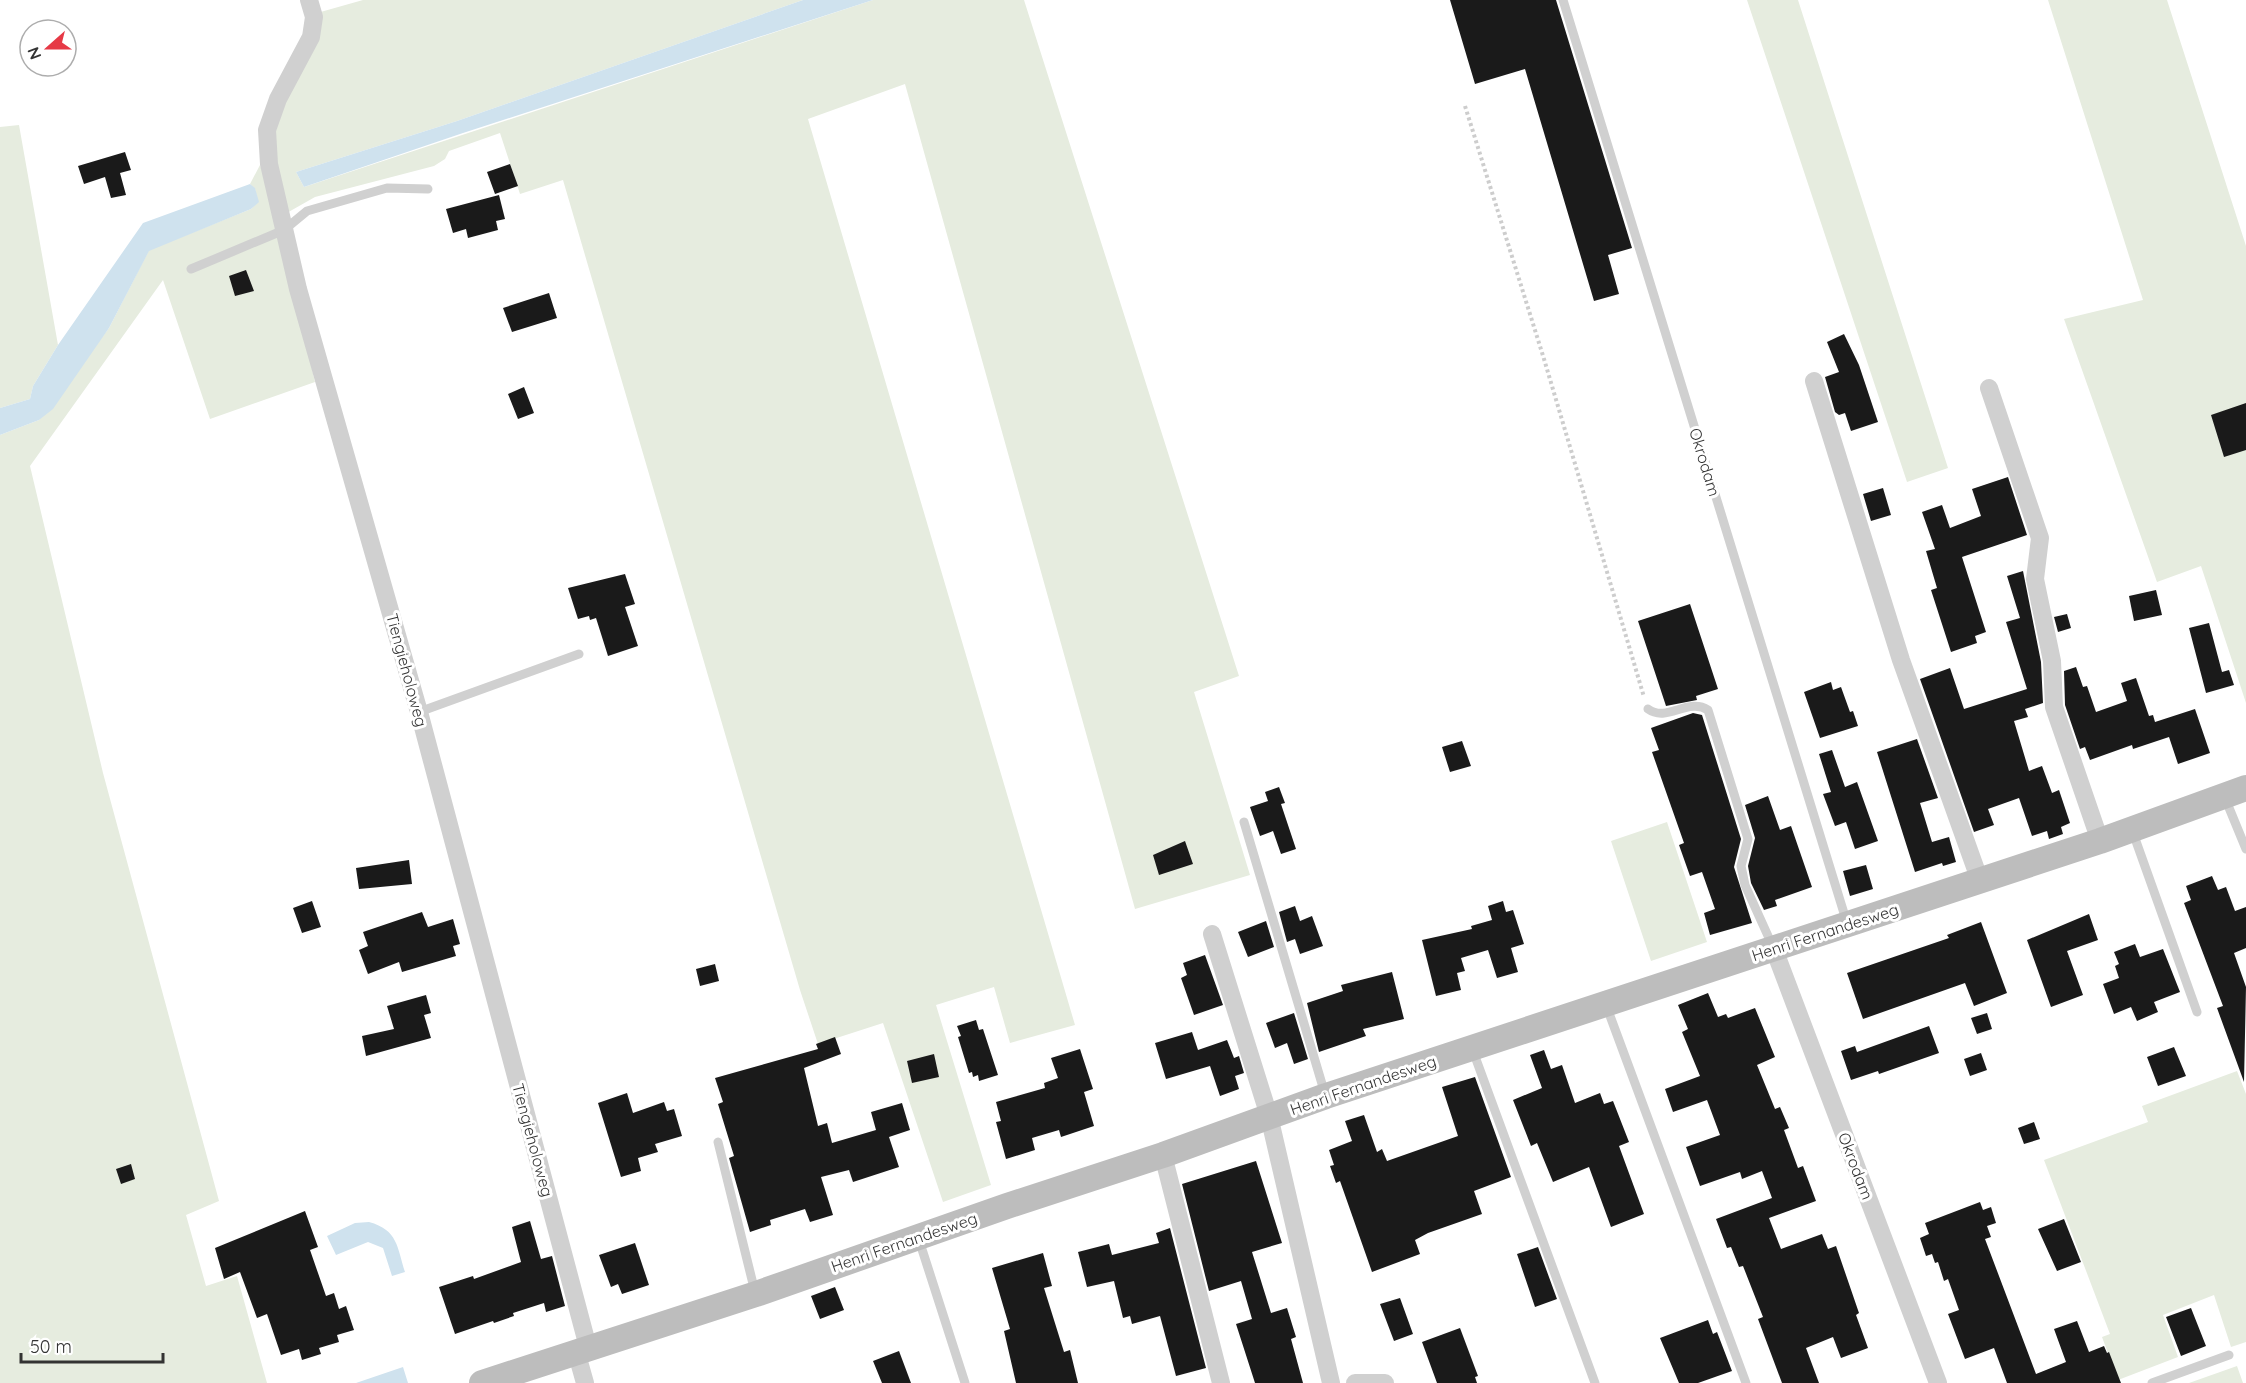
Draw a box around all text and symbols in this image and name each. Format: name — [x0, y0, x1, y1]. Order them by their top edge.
north arrow — [18, 18, 78, 78]
text: N — [23, 44, 45, 62]
street label: Okrodam — [1685, 425, 1725, 499]
street label: Tiengieholoweg — [382, 611, 432, 729]
street label: Henri Fernandesweg — [1749, 899, 1901, 965]
street label: Henri Fernandesweg — [1287, 1051, 1439, 1119]
street label: Tiengieholoweg — [508, 1081, 558, 1199]
street label: Okrodam — [1834, 1130, 1878, 1202]
street label: Henri Fernandesweg — [828, 1208, 980, 1276]
scale bar — [21, 1326, 164, 1364]
text: 50 m — [30, 1335, 72, 1358]

